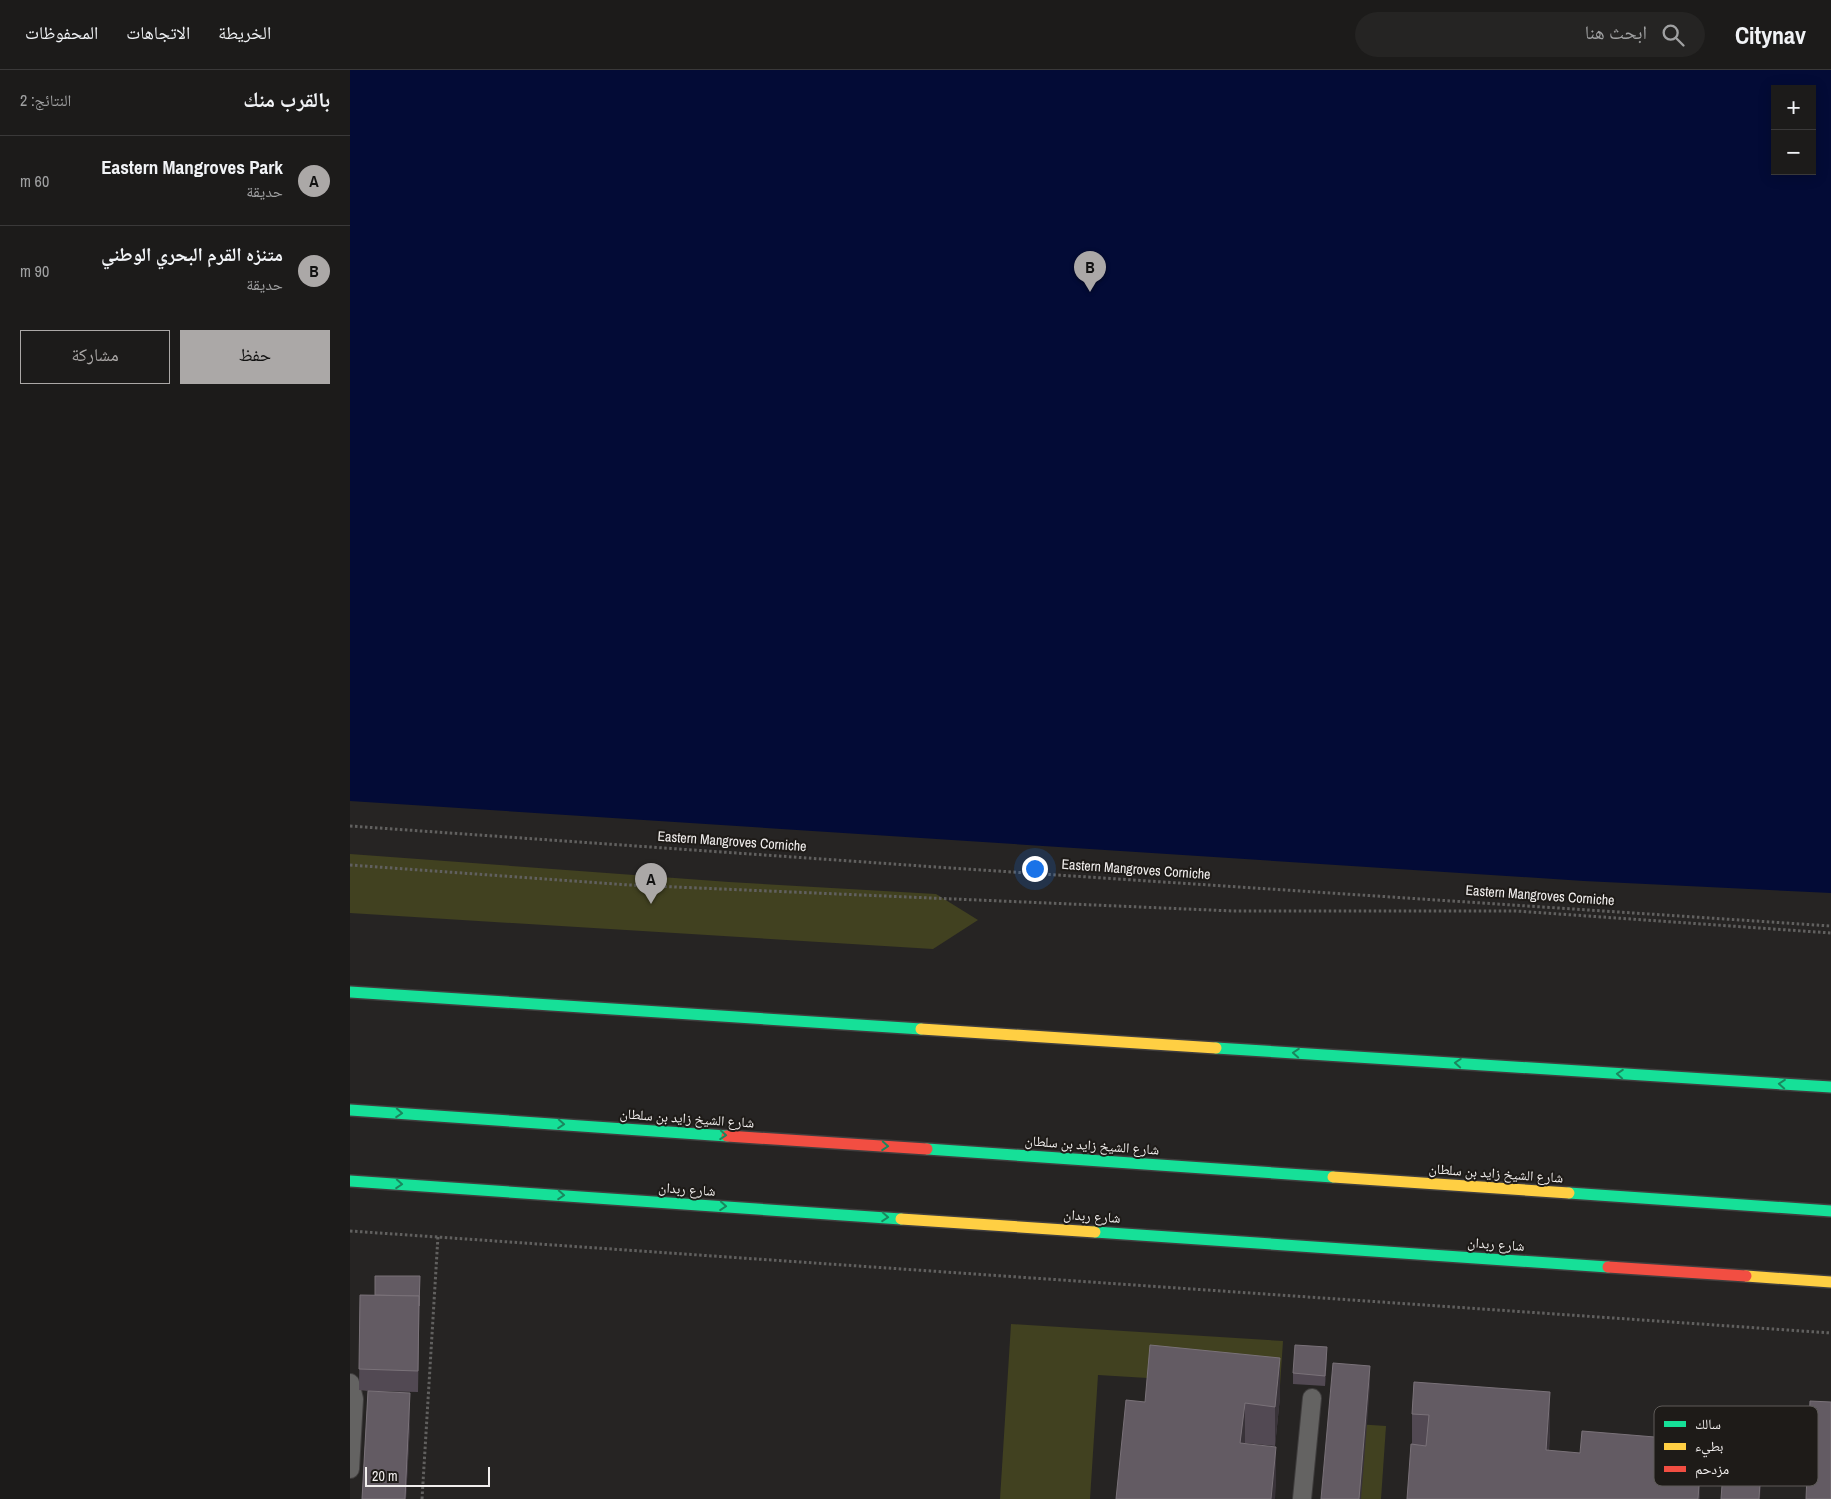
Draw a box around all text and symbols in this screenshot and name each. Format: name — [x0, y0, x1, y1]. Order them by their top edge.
search box — [1355, 12, 1705, 57]
text: ابحث هنا — [1585, 19, 1647, 45]
text: Citynav — [1735, 19, 1806, 51]
text: المحفوظات — [25, 20, 98, 45]
text: الاتجاهات — [126, 20, 190, 45]
text: الخريطة — [218, 20, 271, 45]
icon: search — [1659, 21, 1687, 49]
text: بالقرب منك — [243, 85, 330, 114]
map controls — [1771, 85, 1816, 175]
button: + — [1771, 85, 1816, 130]
text: النتائج: 2 — [20, 89, 71, 111]
button: − — [1771, 130, 1816, 175]
text: Eastern Mangroves Park — [101, 154, 283, 180]
text: 60 m — [20, 170, 49, 192]
text: A — [309, 170, 319, 192]
text: حديقة — [246, 180, 283, 202]
text: متنزه القرم البحري الوطني — [101, 241, 283, 267]
pin: B — [1074, 251, 1106, 292]
text: 90 m — [20, 260, 49, 282]
text: B — [309, 260, 319, 282]
text: حديقة — [246, 273, 283, 295]
button: مشاركة — [20, 330, 170, 384]
button: حفظ — [180, 330, 330, 384]
street label: Eastern Mangroves Corniche — [657, 827, 807, 855]
street label: Eastern Mangroves Corniche — [1061, 855, 1211, 883]
your location — [1022, 856, 1048, 882]
pin: A — [635, 863, 667, 904]
street label: Eastern Mangroves Corniche — [1465, 881, 1615, 909]
one-way arrow — [1292, 1047, 1300, 1058]
one-way arrow — [1454, 1058, 1462, 1069]
one-way arrow — [1616, 1068, 1624, 1079]
one-way arrow — [1778, 1079, 1786, 1090]
street label: شارع الشيخ زايد بن سلطان — [619, 1104, 755, 1133]
one-way arrow — [395, 1107, 403, 1118]
one-way arrow — [557, 1119, 565, 1130]
one-way arrow — [719, 1130, 727, 1141]
street label: شارع الشيخ زايد بن سلطان — [1024, 1131, 1160, 1160]
one-way arrow — [881, 1141, 889, 1152]
street label: شارع الشيخ زايد بن سلطان — [1428, 1159, 1564, 1188]
one-way arrow — [395, 1178, 403, 1189]
street label: شارع ربدان — [658, 1178, 716, 1201]
one-way arrow — [557, 1189, 565, 1200]
one-way arrow — [719, 1200, 727, 1211]
street label: شارع ربدان — [1063, 1205, 1121, 1228]
one-way arrow — [881, 1212, 889, 1223]
street label: شارع ربدان — [1467, 1233, 1525, 1256]
legend — [1654, 1406, 1818, 1486]
text: سالك — [1695, 1415, 1721, 1433]
text: بطيء — [1695, 1437, 1724, 1458]
text: مزدحم — [1695, 1460, 1729, 1479]
scale bar — [365, 1464, 490, 1487]
text: 20 m — [372, 1467, 398, 1485]

